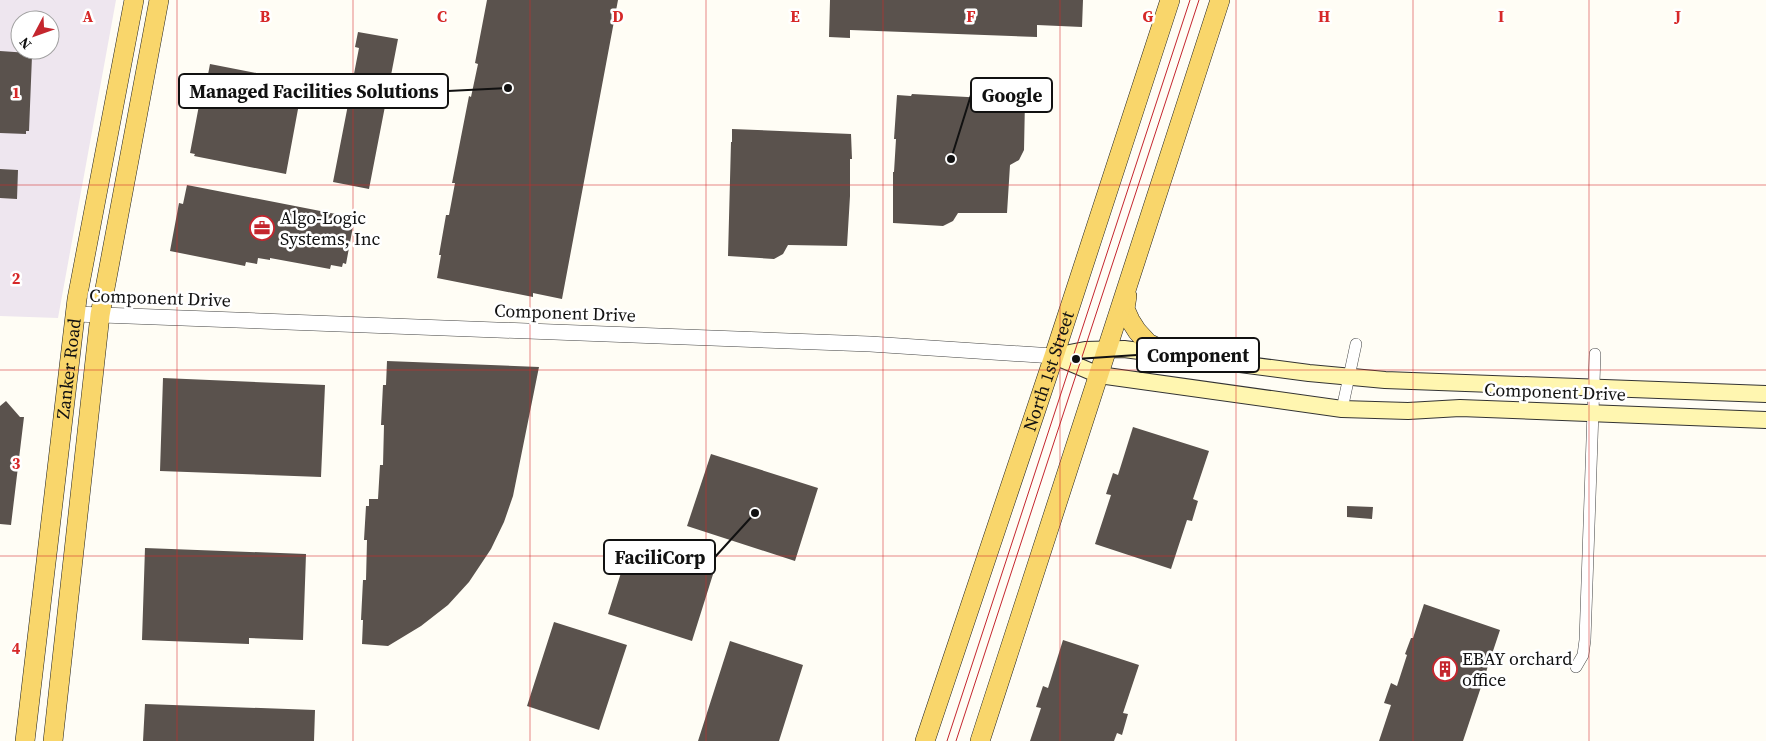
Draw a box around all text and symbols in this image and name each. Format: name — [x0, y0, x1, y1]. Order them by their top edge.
text: A — [83, 5, 94, 27]
text: B — [260, 5, 271, 27]
text: C — [437, 5, 447, 27]
text: D — [612, 5, 624, 27]
text: E — [790, 5, 800, 27]
text: F — [966, 5, 976, 27]
text: G — [1143, 5, 1154, 27]
text: H — [1318, 5, 1330, 27]
text: I — [1498, 5, 1504, 27]
text: J — [1674, 5, 1681, 27]
north arrow — [10, 10, 60, 60]
text: N — [14, 33, 36, 54]
callout: Managed Facilities Solutions — [179, 74, 448, 108]
text: Managed Facilities Solutions — [189, 78, 439, 104]
callout: Google — [971, 78, 1052, 112]
text: 1 — [12, 81, 20, 103]
text: Google — [982, 82, 1042, 108]
place label: Algo-Logic Systems, Inc — [280, 205, 381, 251]
office icon: Algo-Logic Systems, Inc — [249, 215, 275, 241]
text: 2 — [12, 267, 21, 289]
street label: Component Drive — [89, 283, 231, 312]
street label: Component Drive — [494, 298, 636, 327]
street label: North 1st Street — [1017, 308, 1080, 434]
street label: Zanker Road — [50, 317, 87, 420]
callout: Component — [1137, 338, 1259, 372]
text: Component — [1147, 342, 1249, 368]
street label: Component Drive — [1484, 377, 1626, 406]
text: 3 — [12, 452, 21, 474]
callout: FaciliCorp — [604, 540, 715, 574]
text: FaciliCorp — [615, 544, 706, 570]
text: 4 — [12, 637, 21, 659]
place label: EBAY orchard office — [1462, 646, 1572, 692]
building icon: EBAY orchard office — [1432, 656, 1458, 682]

